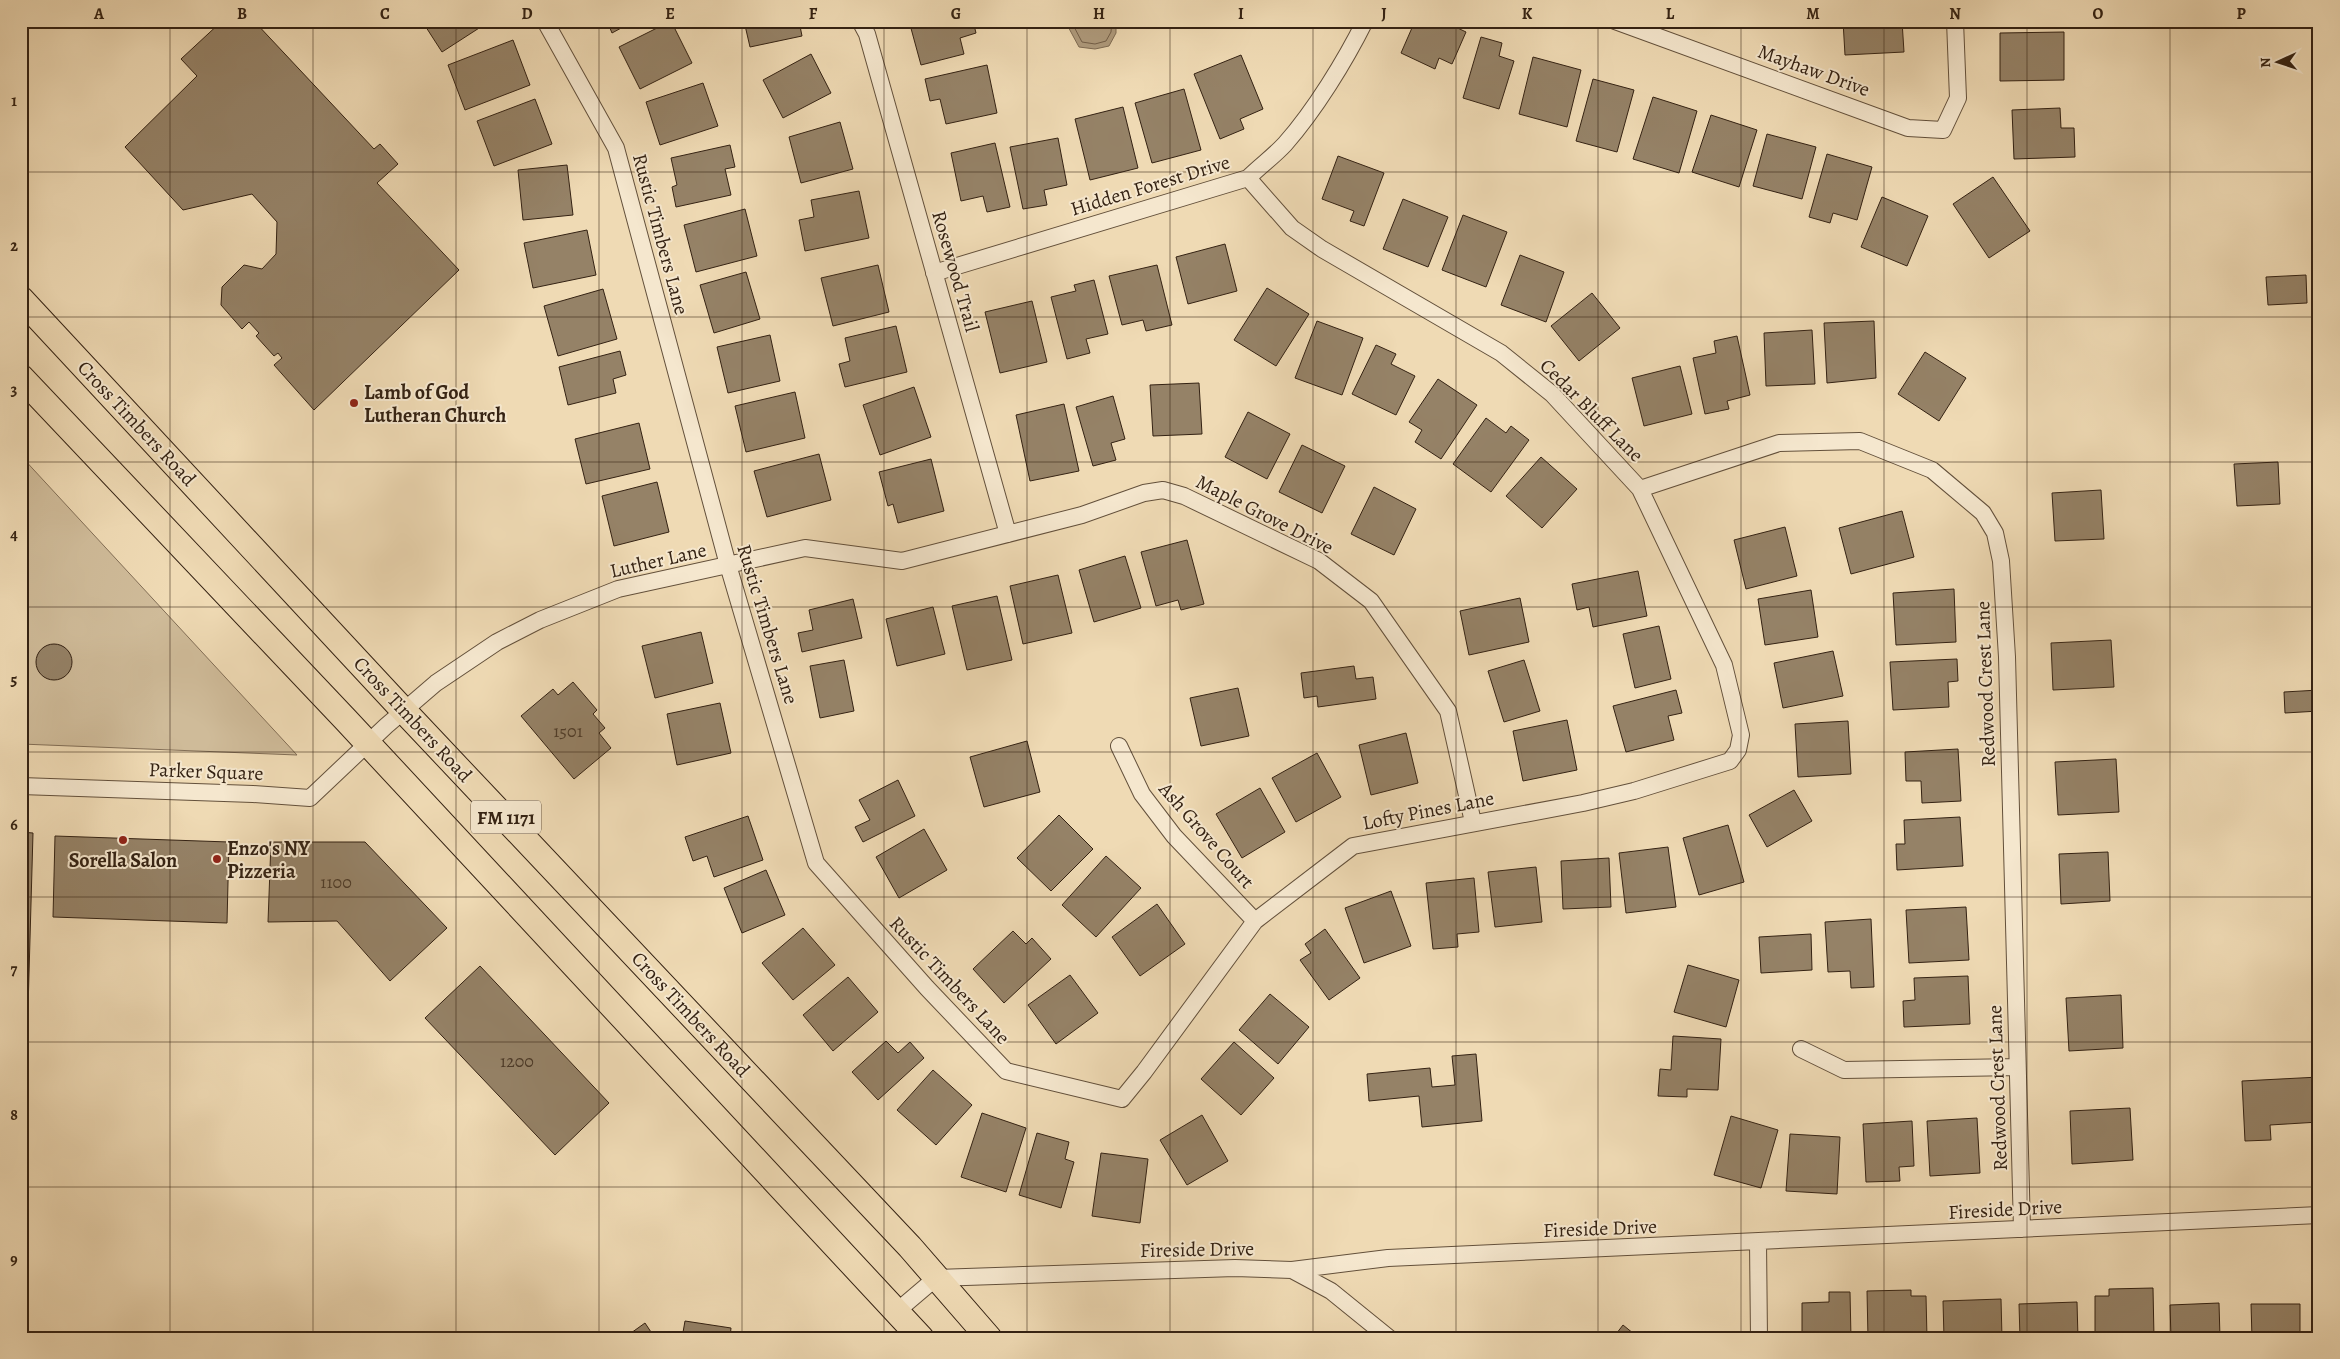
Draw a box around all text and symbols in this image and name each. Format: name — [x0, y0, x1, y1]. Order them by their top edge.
text: A — [93, 3, 105, 25]
text: B — [237, 3, 247, 25]
text: C — [380, 3, 390, 25]
text: D — [521, 3, 533, 25]
text: E — [665, 3, 675, 25]
text: F — [809, 3, 818, 25]
text: G — [951, 3, 961, 25]
text: H — [1093, 3, 1105, 25]
text: I — [1238, 3, 1244, 25]
text: J — [1381, 3, 1387, 25]
text: K — [1522, 3, 1533, 25]
text: L — [1666, 3, 1675, 25]
text: M — [1806, 3, 1820, 25]
text: N — [1949, 3, 1961, 25]
text: O — [2093, 3, 2104, 25]
text: P — [2236, 3, 2246, 25]
street label: Mayhaw Drive — [1754, 38, 1874, 103]
north arrow — [2252, 38, 2302, 88]
text: N — [2256, 57, 2275, 68]
text: 1 — [11, 90, 17, 112]
street label: Hidden Forest Drive — [1067, 148, 1233, 223]
street label: Rustic Timbers Lane — [626, 151, 695, 318]
street label: Rosewood Trail — [925, 208, 986, 335]
text: 2 — [10, 235, 18, 257]
street label: Cedar Bluff Lane — [1534, 353, 1649, 468]
street label: Cross Timbers Road — [71, 355, 202, 492]
text: 3 — [11, 379, 18, 401]
place label: Lamb of God Lutheran Church — [364, 379, 506, 429]
marker: Lamb of God Lutheran Church — [348, 397, 360, 409]
street label: Maple Grove Drive — [1191, 468, 1338, 561]
text: 4 — [10, 524, 18, 546]
street label: Luther Lane — [607, 536, 709, 585]
street label: Rustic Timbers Lane — [730, 541, 805, 707]
street label: Redwood Crest Lane — [1969, 600, 2002, 768]
street label: Cross Timbers Road — [347, 651, 478, 788]
text: 5 — [11, 669, 18, 691]
house number: 1501 — [553, 719, 583, 743]
street label: Parker Square — [148, 756, 264, 787]
street label: Ash Grove Court — [1152, 776, 1261, 895]
street label: Lofty Pines Lane — [1360, 784, 1496, 837]
road number: FM 1171 — [471, 800, 541, 834]
text: 6 — [10, 814, 18, 836]
marker: Sorella Salon — [117, 834, 129, 846]
place label: Enzo's NY Pizzeria — [227, 835, 311, 885]
place label: Sorella Salon — [69, 847, 177, 874]
marker: Enzo's NY Pizzeria — [211, 853, 223, 865]
house number: 1100 — [320, 870, 352, 894]
street label: Rustic Timbers Lane — [883, 910, 1016, 1050]
street label: Cross Timbers Road — [625, 946, 756, 1083]
text: 7 — [11, 959, 18, 981]
street label: Redwood Crest Lane — [1981, 1004, 2014, 1172]
house number: 1200 — [500, 1049, 534, 1073]
text: 8 — [10, 1104, 18, 1126]
street label: Fireside Drive — [1947, 1193, 2063, 1226]
street label: Fireside Drive — [1543, 1213, 1658, 1244]
street label: Fireside Drive — [1140, 1235, 1254, 1264]
text: 9 — [10, 1249, 18, 1271]

